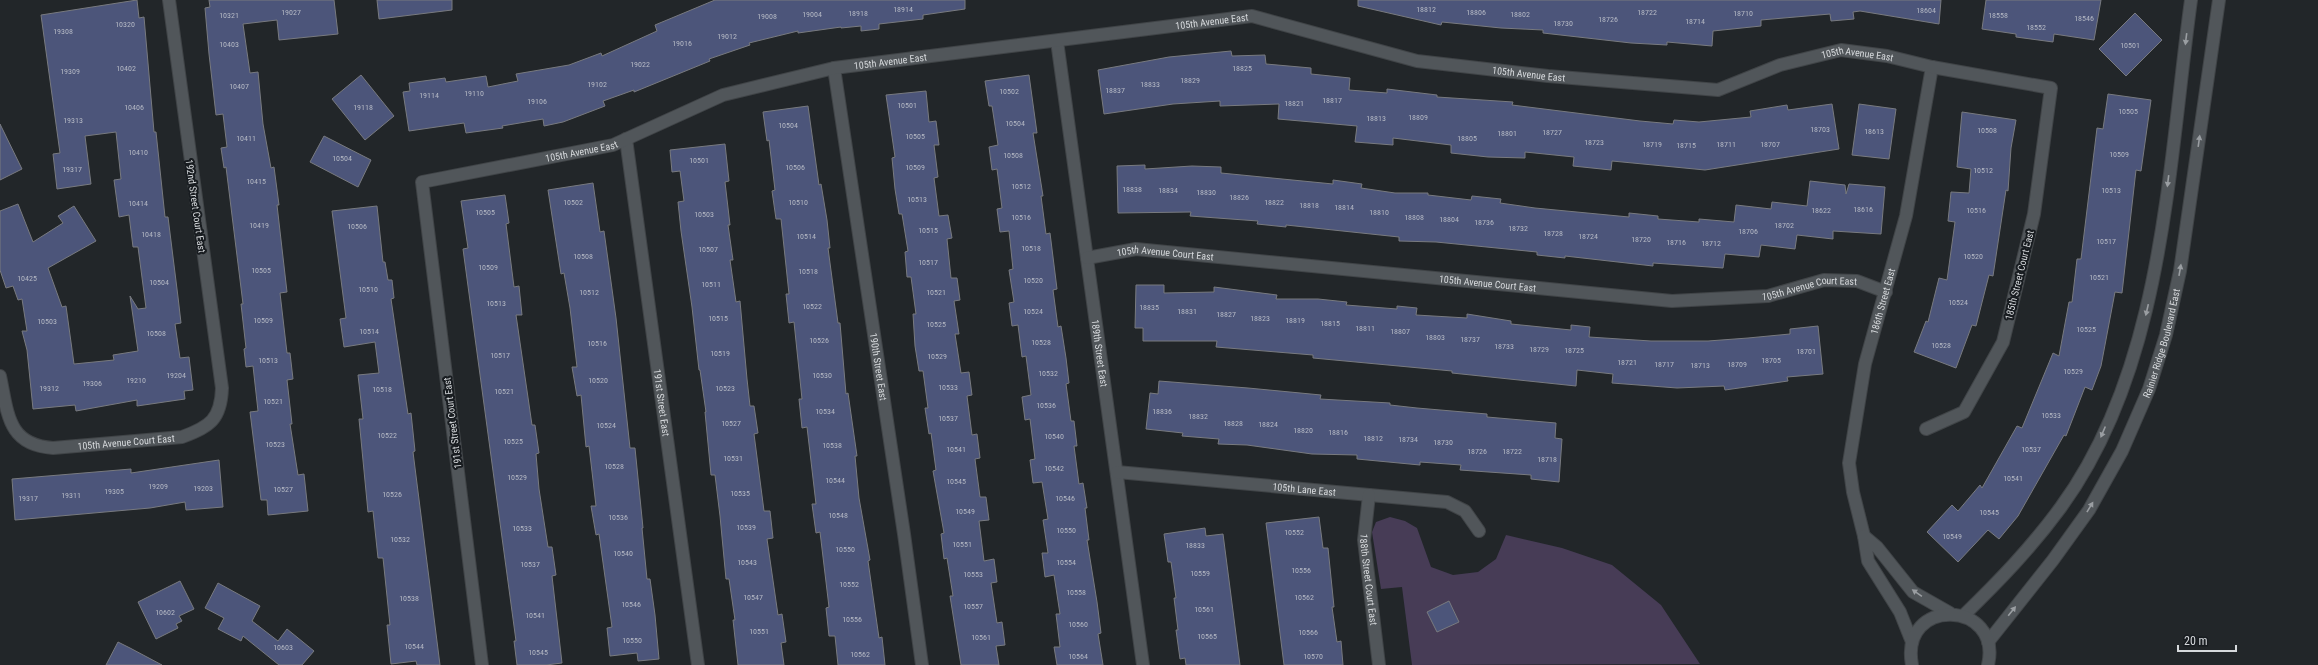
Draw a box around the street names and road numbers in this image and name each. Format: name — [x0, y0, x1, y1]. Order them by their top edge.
street label: 105th Avenue East — [1175, 12, 1249, 31]
street label: 105th Avenue East — [1820, 45, 1895, 63]
street label: 105th Avenue East — [853, 52, 927, 71]
street label: 105th Avenue East — [1492, 65, 1566, 83]
street label: 105th Avenue East — [544, 139, 620, 164]
street label: 192nd Street Court East — [184, 159, 207, 253]
street label: 185th Street Court East — [2003, 229, 2036, 321]
street label: 105th Avenue Court East — [1116, 244, 1214, 262]
street label: 186th Street East — [1868, 267, 1897, 336]
street label: 105th Avenue Court East — [1438, 273, 1537, 294]
street label: 105th Avenue Court East — [1762, 275, 1857, 302]
street label: Rainier Ridge Boulevard East — [2141, 288, 2182, 400]
street label: 189th Street East — [1089, 319, 1110, 388]
street label: 190th Street East — [868, 332, 889, 401]
street label: 191st Street East — [652, 368, 672, 437]
street label: 191st Street Court East — [441, 377, 464, 469]
street label: 105th Avenue Court East — [77, 433, 175, 452]
street label: 105th Lane East — [1272, 481, 1336, 498]
street label: 188th Street Court East — [1358, 533, 1379, 626]

